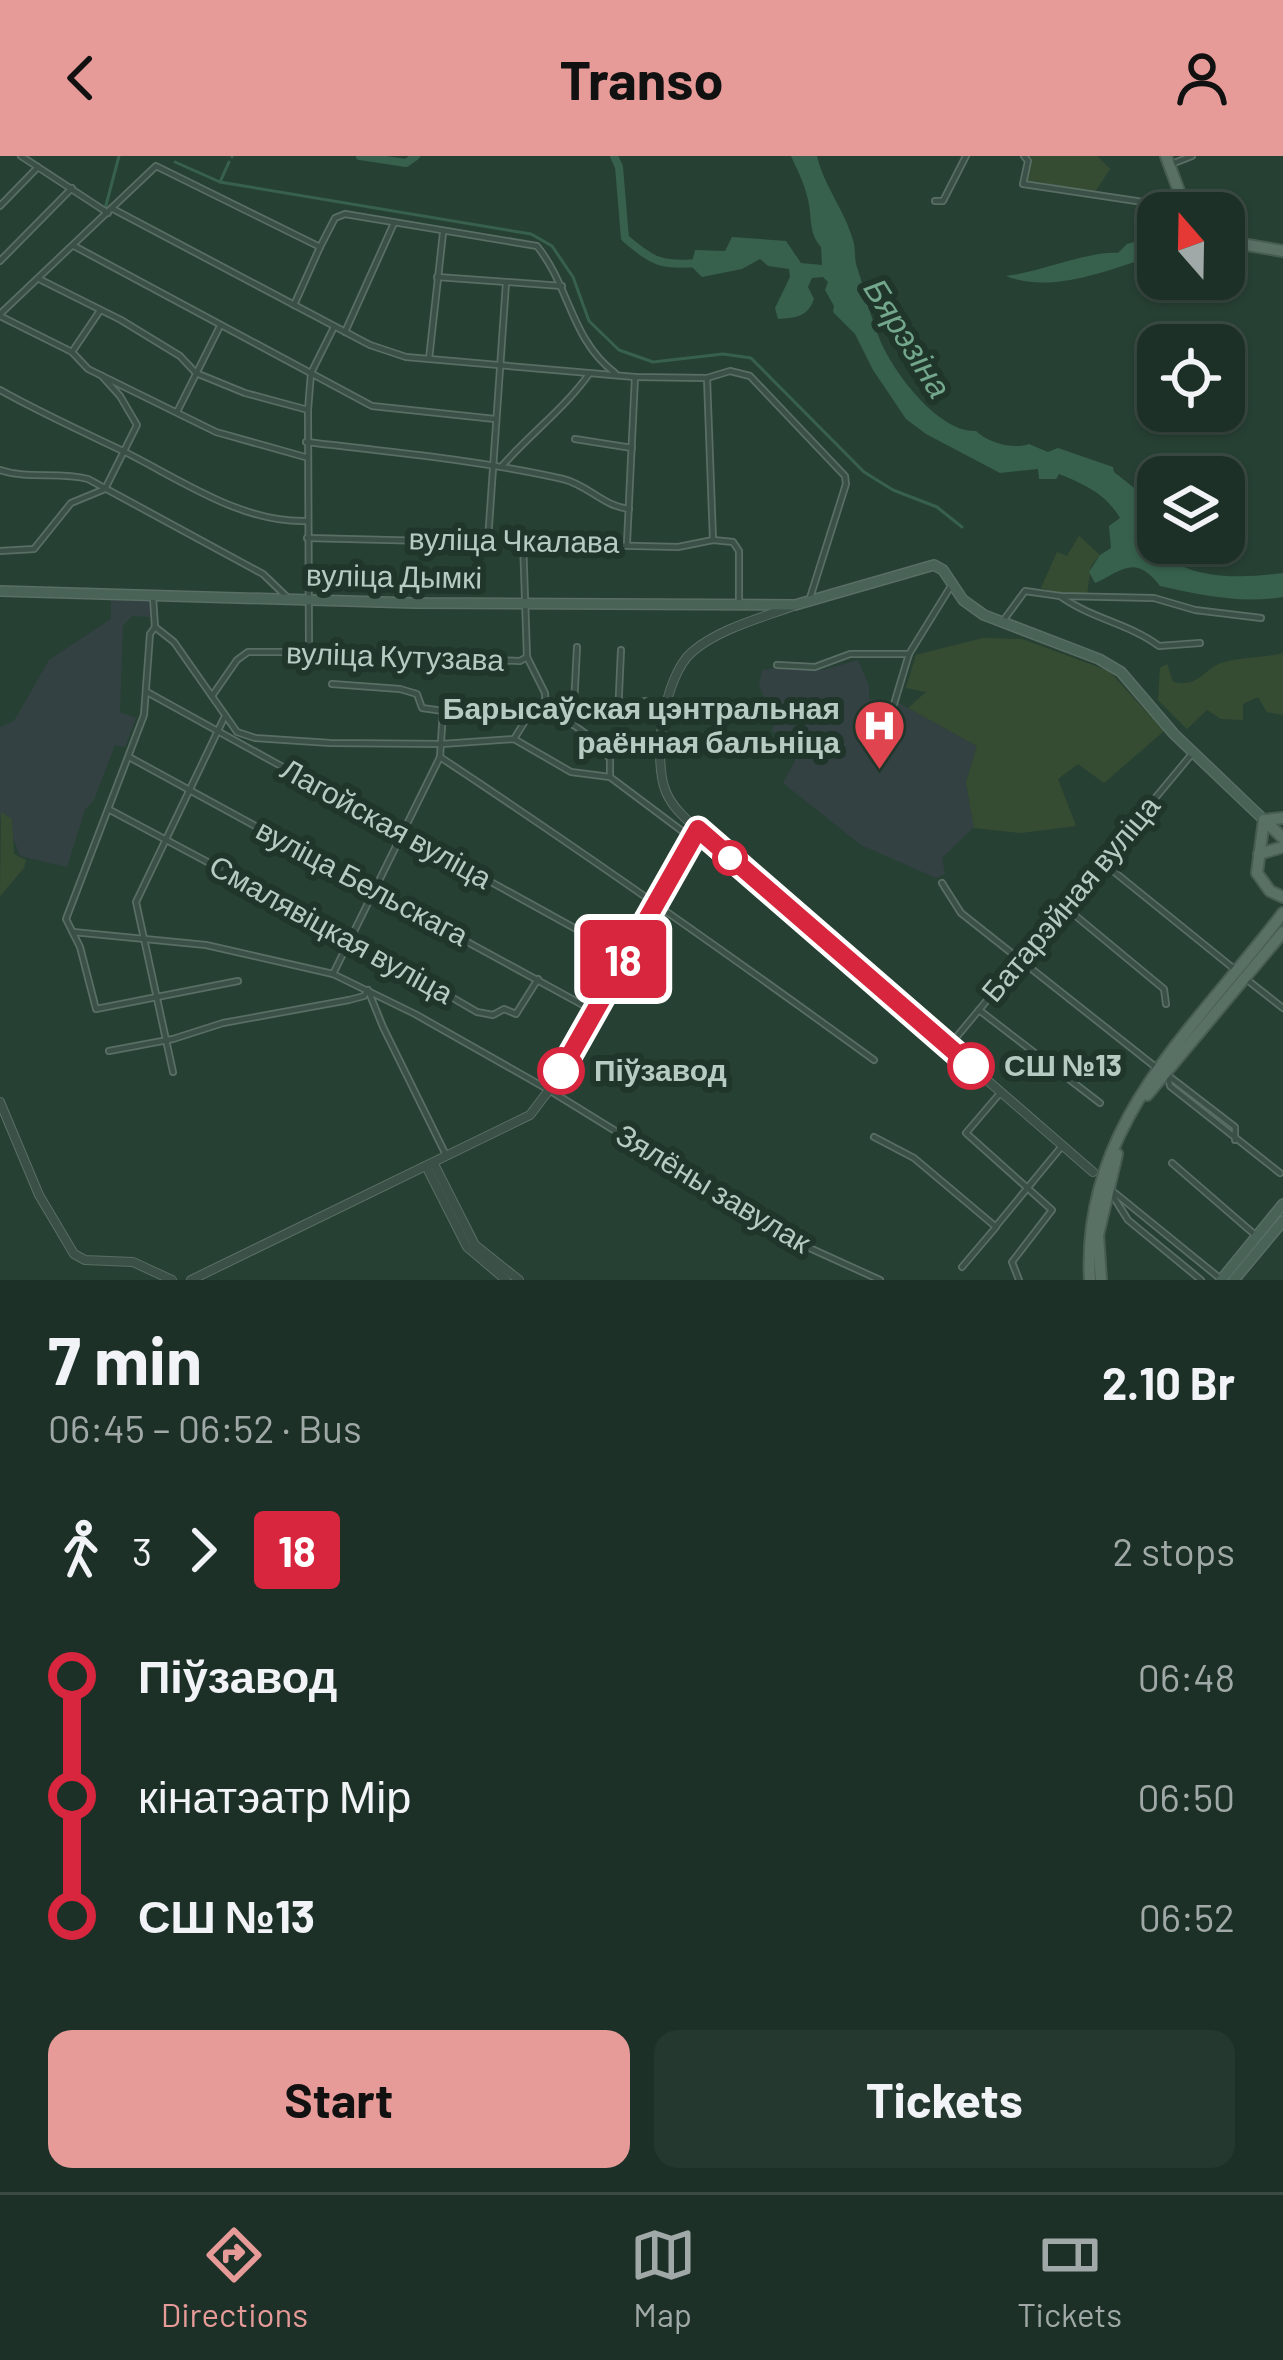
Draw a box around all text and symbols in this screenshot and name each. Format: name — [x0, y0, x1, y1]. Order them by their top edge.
icon: back — [48, 45, 114, 111]
icon: person — [1169, 45, 1235, 111]
text: Transo — [559, 46, 724, 111]
north arrow — [1137, 192, 1245, 300]
map controls — [1137, 192, 1245, 564]
water label: Бярэзіна — [857, 271, 961, 404]
button: locate — [1137, 324, 1245, 432]
button: layers — [1137, 456, 1245, 564]
street label: вуліца Чкалава — [408, 519, 620, 559]
street label: вуліца Дымкі — [306, 555, 482, 595]
street label: вуліца Кутузава — [286, 633, 505, 677]
place label: Барысаўская цэнтральная раённая бальніца — [443, 689, 840, 759]
hospital icon: Барысаўская цэнтральная раённая бальніца — [851, 698, 907, 772]
street label: Лагойская вуліца — [275, 749, 499, 895]
street label: Батарэйная вуліца — [973, 787, 1166, 1008]
street label: вуліца Бельскага — [251, 810, 475, 952]
unlabelled marker — [714, 842, 746, 874]
street label: Смалявіцкая вуліца — [204, 846, 460, 1010]
line badge: 18 — [569, 920, 677, 998]
text: 18 — [604, 934, 642, 984]
marker: СШ №13 — [949, 1044, 993, 1088]
place label: СШ №13 — [1004, 1046, 1122, 1082]
marker: Піўзавод — [539, 1049, 583, 1093]
place label: Піўзавод — [594, 1051, 727, 1087]
street label: Зялёны завулак — [610, 1115, 818, 1260]
text: 7 min — [48, 1319, 202, 1398]
text: 2.10 Br — [1102, 1355, 1235, 1409]
text: 06:45 – 06:52 · Bus — [48, 1404, 362, 1451]
icon: walk — [48, 1517, 114, 1583]
icon: forward — [170, 1517, 236, 1583]
text: 18 — [278, 1525, 316, 1575]
text: 3 — [132, 1527, 152, 1574]
text: 2 stops — [1112, 1527, 1235, 1574]
text: Піўзавод — [138, 1648, 337, 1702]
text: 06:48 — [1138, 1653, 1235, 1700]
text: кінатэатр Мір — [138, 1768, 411, 1822]
text: 06:50 — [1138, 1773, 1235, 1820]
text: СШ №13 — [138, 1888, 315, 1942]
text: 06:52 — [1139, 1893, 1235, 1940]
button: Start — [48, 2030, 630, 2168]
button: Tickets — [654, 2030, 1235, 2168]
tab: Directions — [161, 2222, 308, 2334]
tab: Map — [630, 2222, 696, 2334]
tab: Tickets — [1017, 2222, 1122, 2334]

